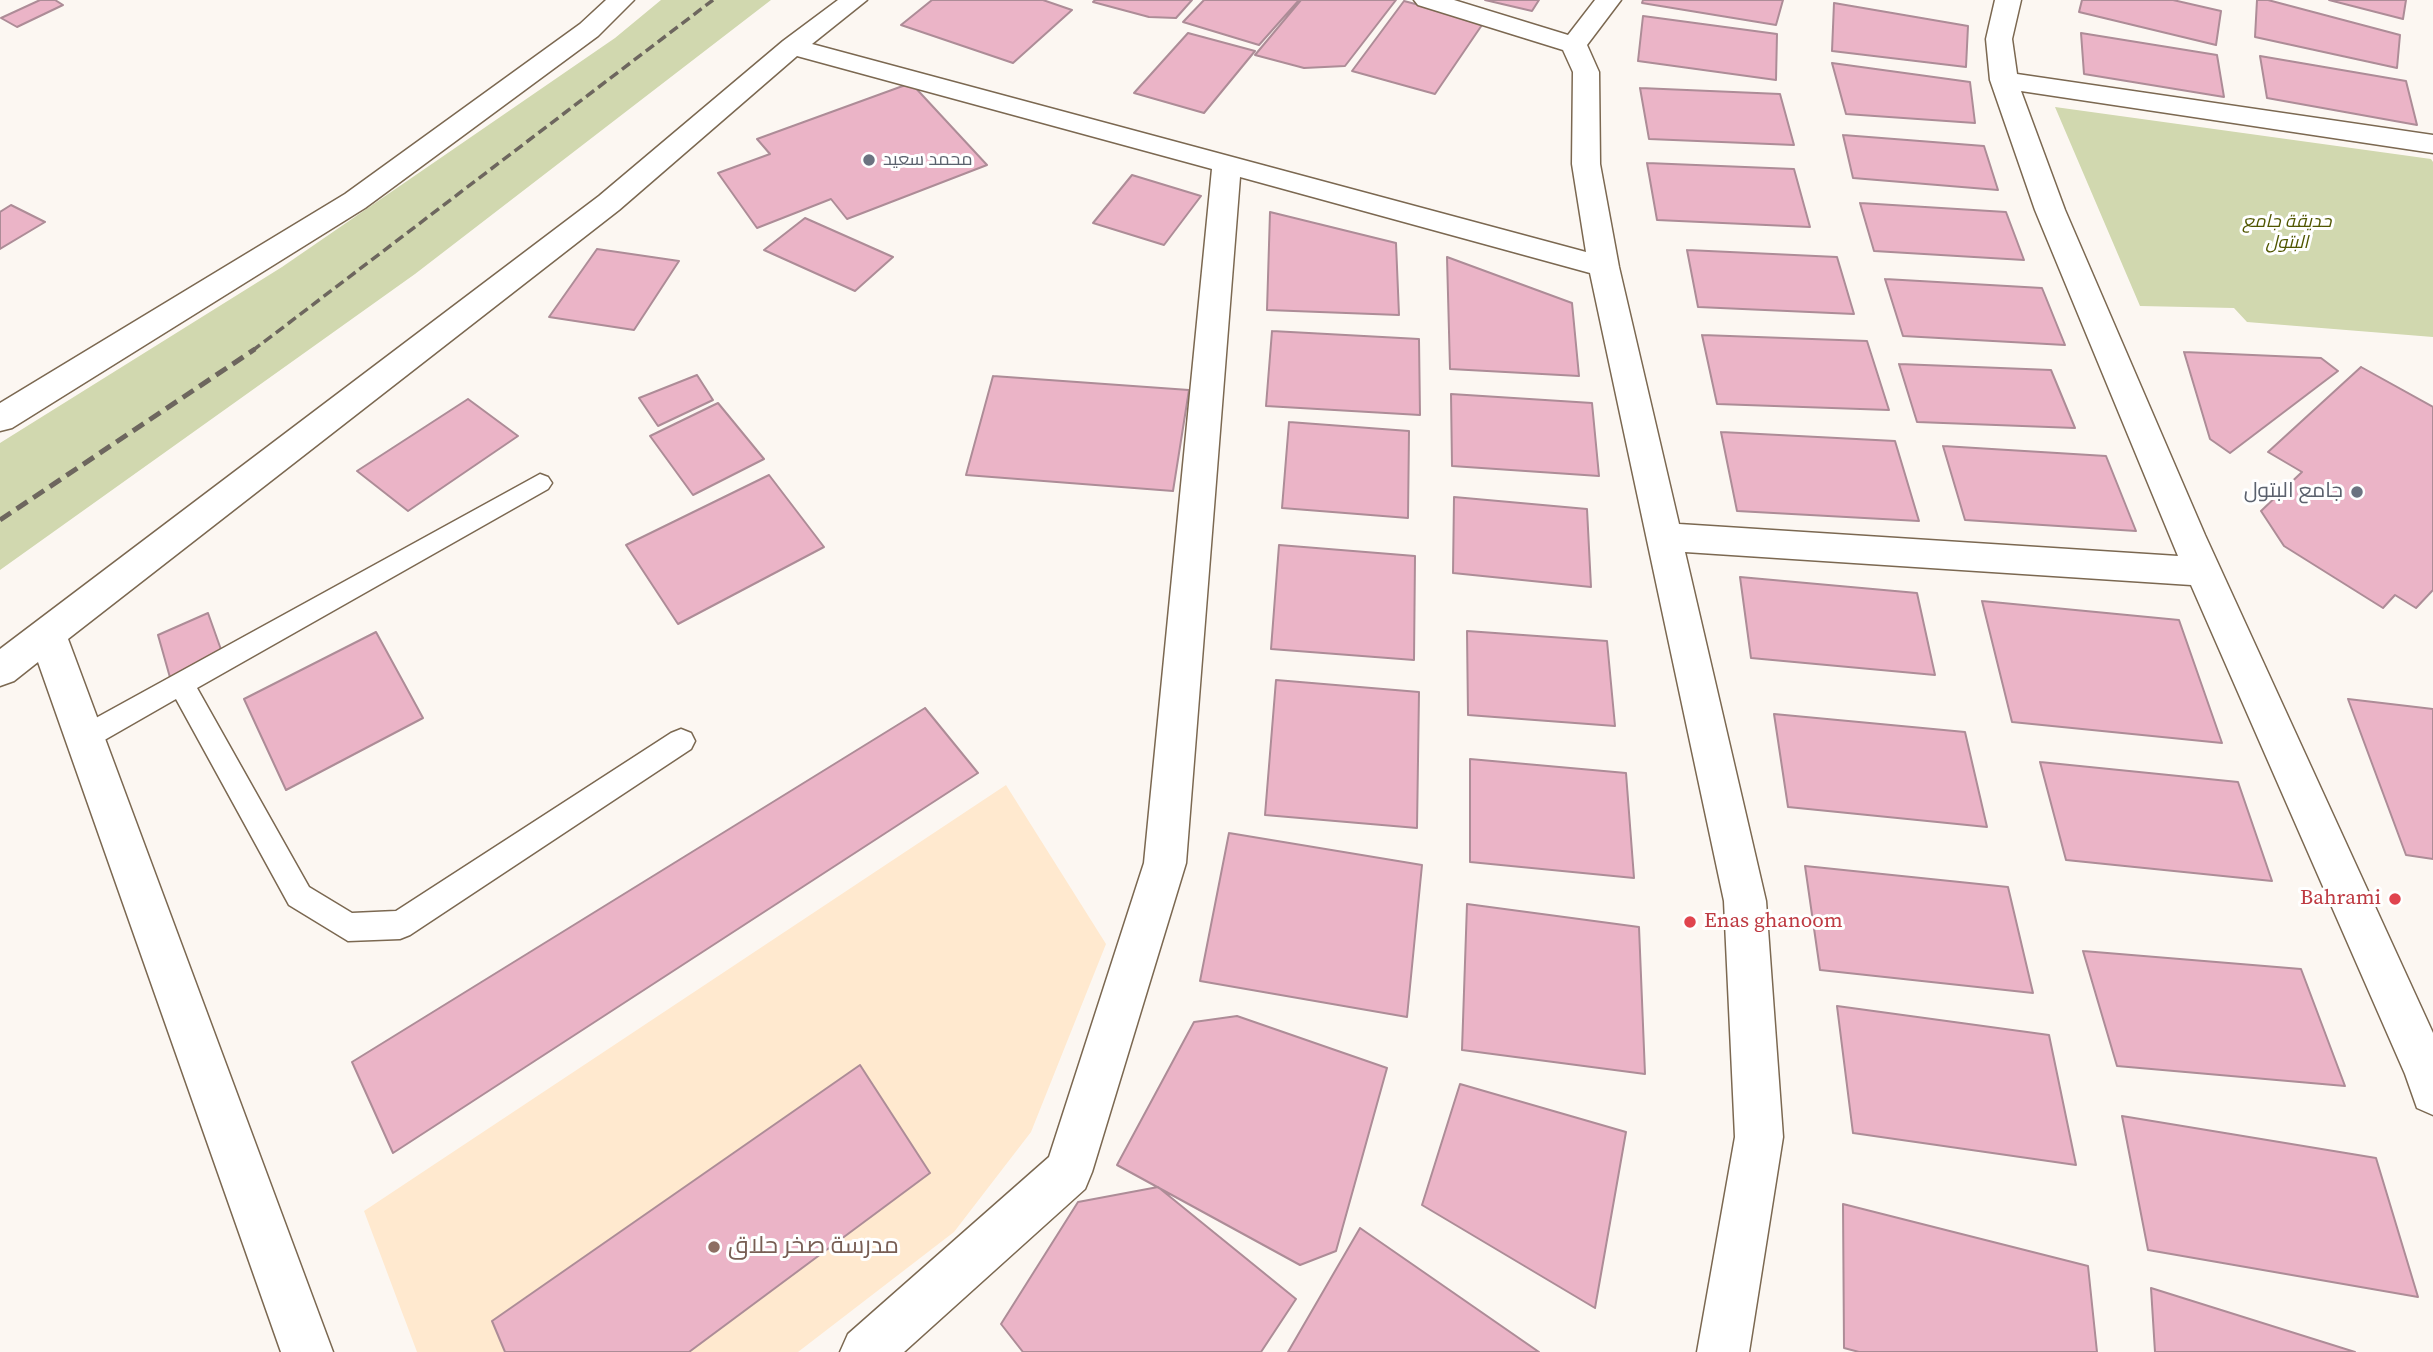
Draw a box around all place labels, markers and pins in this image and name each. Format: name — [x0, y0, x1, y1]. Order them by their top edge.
place label: محمد سعيد — [883, 149, 973, 171]
marker: محمد سعيد — [861, 152, 877, 168]
place label: جامع البتول — [2244, 479, 2343, 505]
marker: جامع البتول — [2349, 484, 2365, 500]
place label: Bahrami — [2300, 886, 2381, 912]
marker: Bahrami — [2387, 891, 2403, 907]
place label: Enas ghanoom — [1704, 909, 1843, 935]
marker: Enas ghanoom — [1682, 914, 1698, 930]
place label: مدرسة صخر حلاق — [728, 1233, 899, 1261]
marker: مدرسة صخر حلاق — [706, 1239, 722, 1255]

